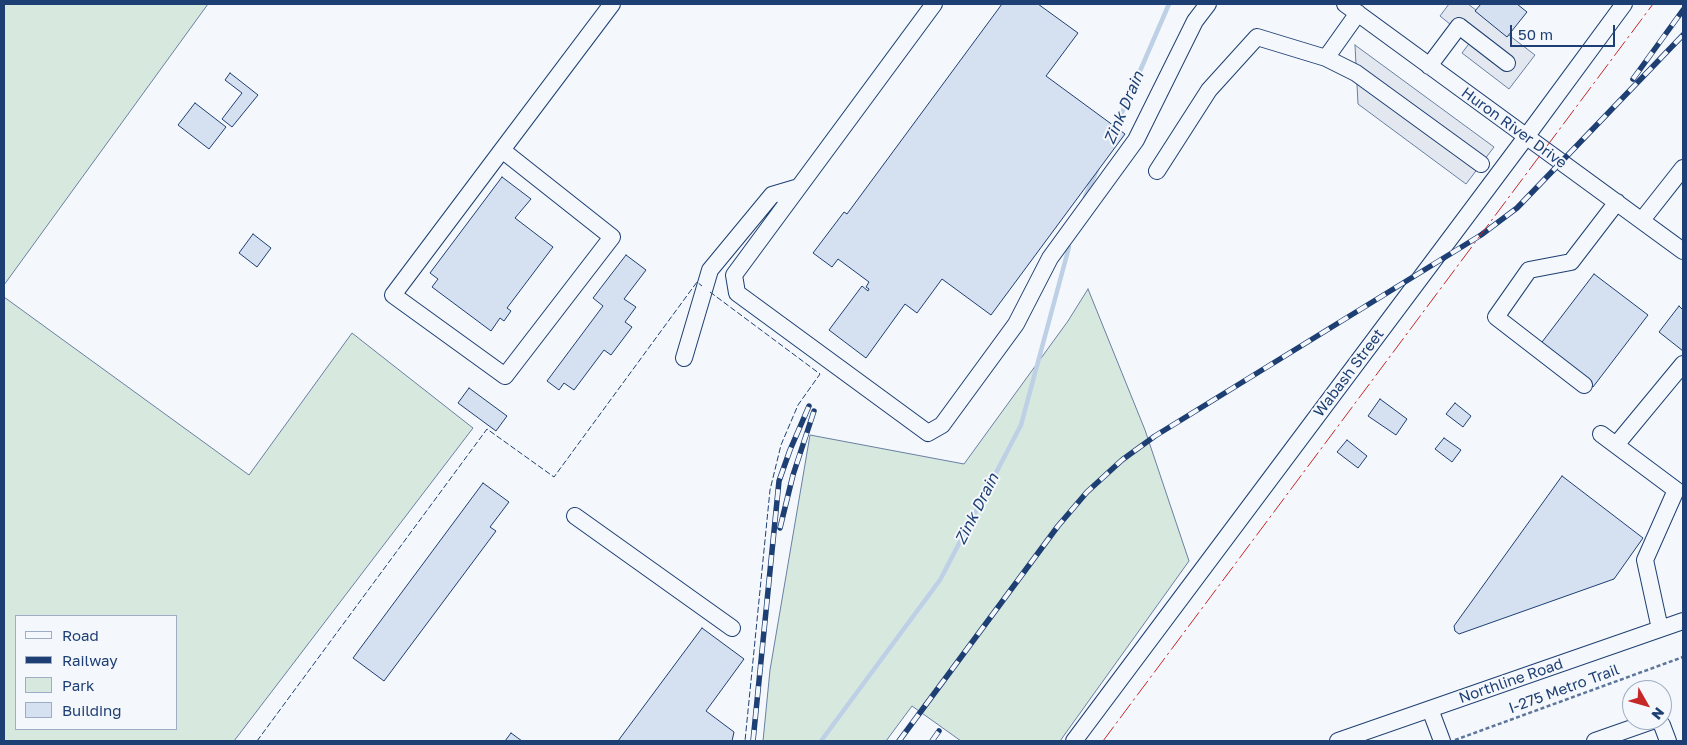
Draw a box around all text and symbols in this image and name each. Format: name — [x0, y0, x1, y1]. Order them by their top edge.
scale bar — [1512, 15, 1617, 47]
text: 50 m — [1518, 25, 1553, 43]
water label: Zink Drain — [1100, 69, 1148, 147]
street label: Huron River Drive — [1458, 84, 1570, 172]
street label: Wabash Street — [1310, 326, 1388, 420]
water label: Zink Drain — [951, 470, 1003, 548]
legend — [15, 615, 178, 730]
text: Road — [62, 626, 99, 644]
text: Railway — [62, 651, 118, 669]
street label: Northline Road — [1457, 655, 1565, 707]
street label: I-275 Metro Trail — [1506, 661, 1622, 717]
text: Park — [62, 676, 94, 694]
north arrow — [1622, 680, 1672, 730]
text: Building — [62, 701, 122, 719]
text: N — [1648, 704, 1668, 723]

